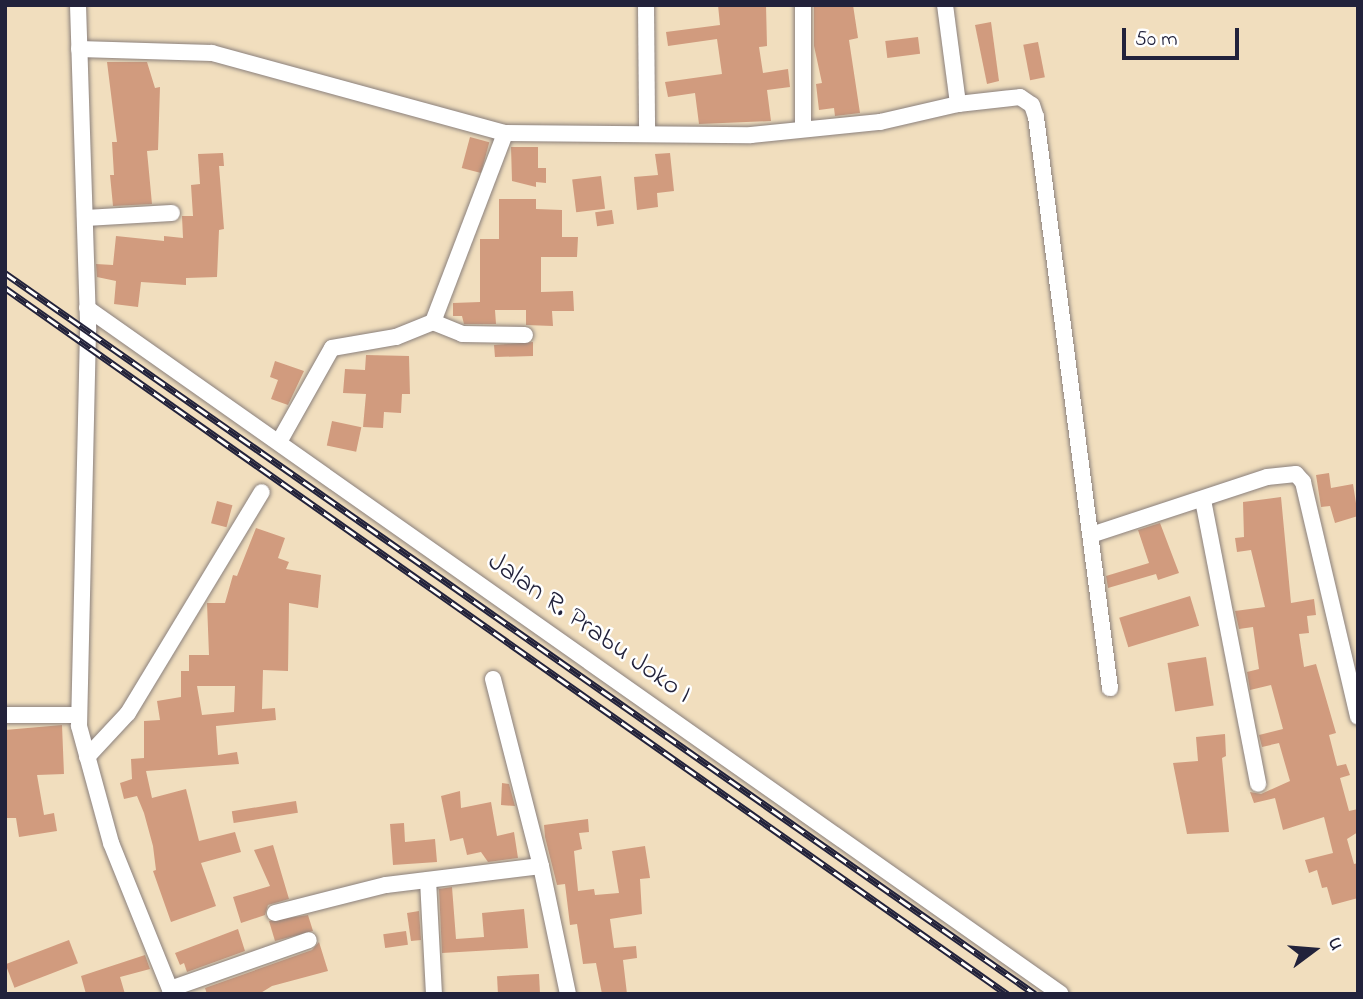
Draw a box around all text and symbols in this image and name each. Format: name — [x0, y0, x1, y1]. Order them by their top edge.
scale bar — [1125, 14, 1242, 58]
text: 50 m — [1135, 25, 1178, 55]
street label: Jalan R. Prabu Joko I — [480, 546, 698, 712]
north arrow — [1279, 915, 1349, 985]
text: U — [1320, 935, 1349, 954]

